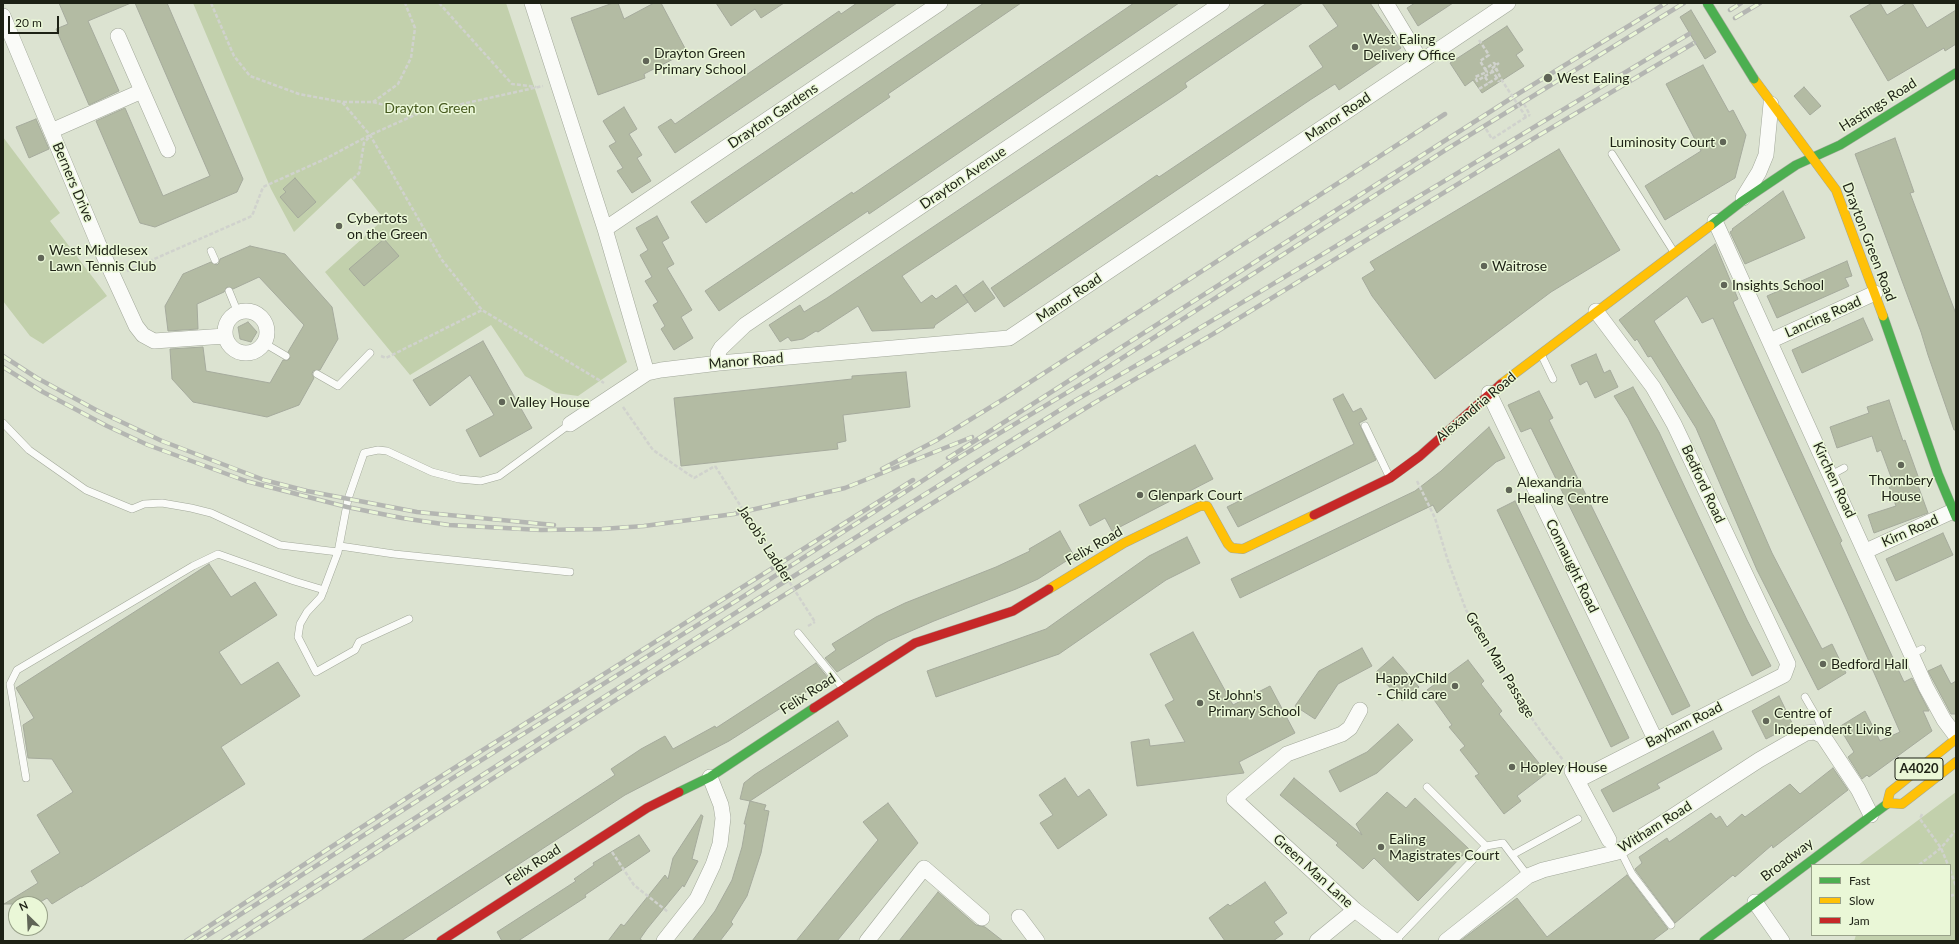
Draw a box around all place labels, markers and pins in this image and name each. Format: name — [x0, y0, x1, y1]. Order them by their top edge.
place label: West Ealing Delivery Office — [1363, 31, 1455, 64]
marker: West Ealing Delivery Office — [1350, 42, 1360, 52]
place label: Drayton Green Primary School — [654, 45, 746, 78]
marker: Drayton Green Primary School — [641, 56, 651, 66]
place label: West Ealing — [1557, 70, 1629, 86]
marker: West Ealing — [1542, 72, 1554, 84]
place label: Luminosity Court — [1609, 134, 1715, 150]
marker: Luminosity Court — [1718, 137, 1728, 147]
place label: Cybertots on the Green — [347, 210, 428, 242]
marker: Cybertots on the Green — [334, 221, 344, 231]
place label: West Middlesex Lawn Tennis Club — [49, 242, 156, 274]
marker: West Middlesex Lawn Tennis Club — [36, 253, 46, 263]
place label: Waitrose — [1492, 258, 1547, 274]
marker: Waitrose — [1479, 261, 1489, 271]
place label: Insights School — [1732, 277, 1824, 293]
marker: Insights School — [1719, 280, 1729, 290]
place label: Valley House — [510, 394, 590, 410]
marker: Valley House — [497, 397, 507, 407]
marker: Thornbery House — [1896, 460, 1906, 470]
place label: Thornbery House — [1869, 472, 1933, 504]
place label: Alexandria Healing Centre — [1517, 474, 1609, 506]
marker: Alexandria Healing Centre — [1504, 485, 1514, 495]
place label: Glenpark Court — [1148, 487, 1242, 503]
marker: Glenpark Court — [1135, 490, 1145, 500]
place label: Bedford Hall — [1831, 656, 1908, 672]
marker: Bedford Hall — [1818, 659, 1828, 669]
place label: HappyChild - Child care — [1375, 670, 1447, 702]
marker: HappyChild - Child care — [1450, 681, 1460, 691]
place label: St John's Primary School — [1208, 687, 1300, 720]
marker: St John's Primary School — [1195, 698, 1205, 708]
place label: Centre of Independent Living — [1774, 705, 1892, 738]
marker: Centre of Independent Living — [1761, 716, 1771, 726]
place label: Hopley House — [1520, 759, 1607, 775]
marker: Hopley House — [1507, 762, 1517, 772]
place label: Ealing Magistrates Court — [1389, 831, 1499, 864]
marker: Ealing Magistrates Court — [1376, 842, 1386, 852]

